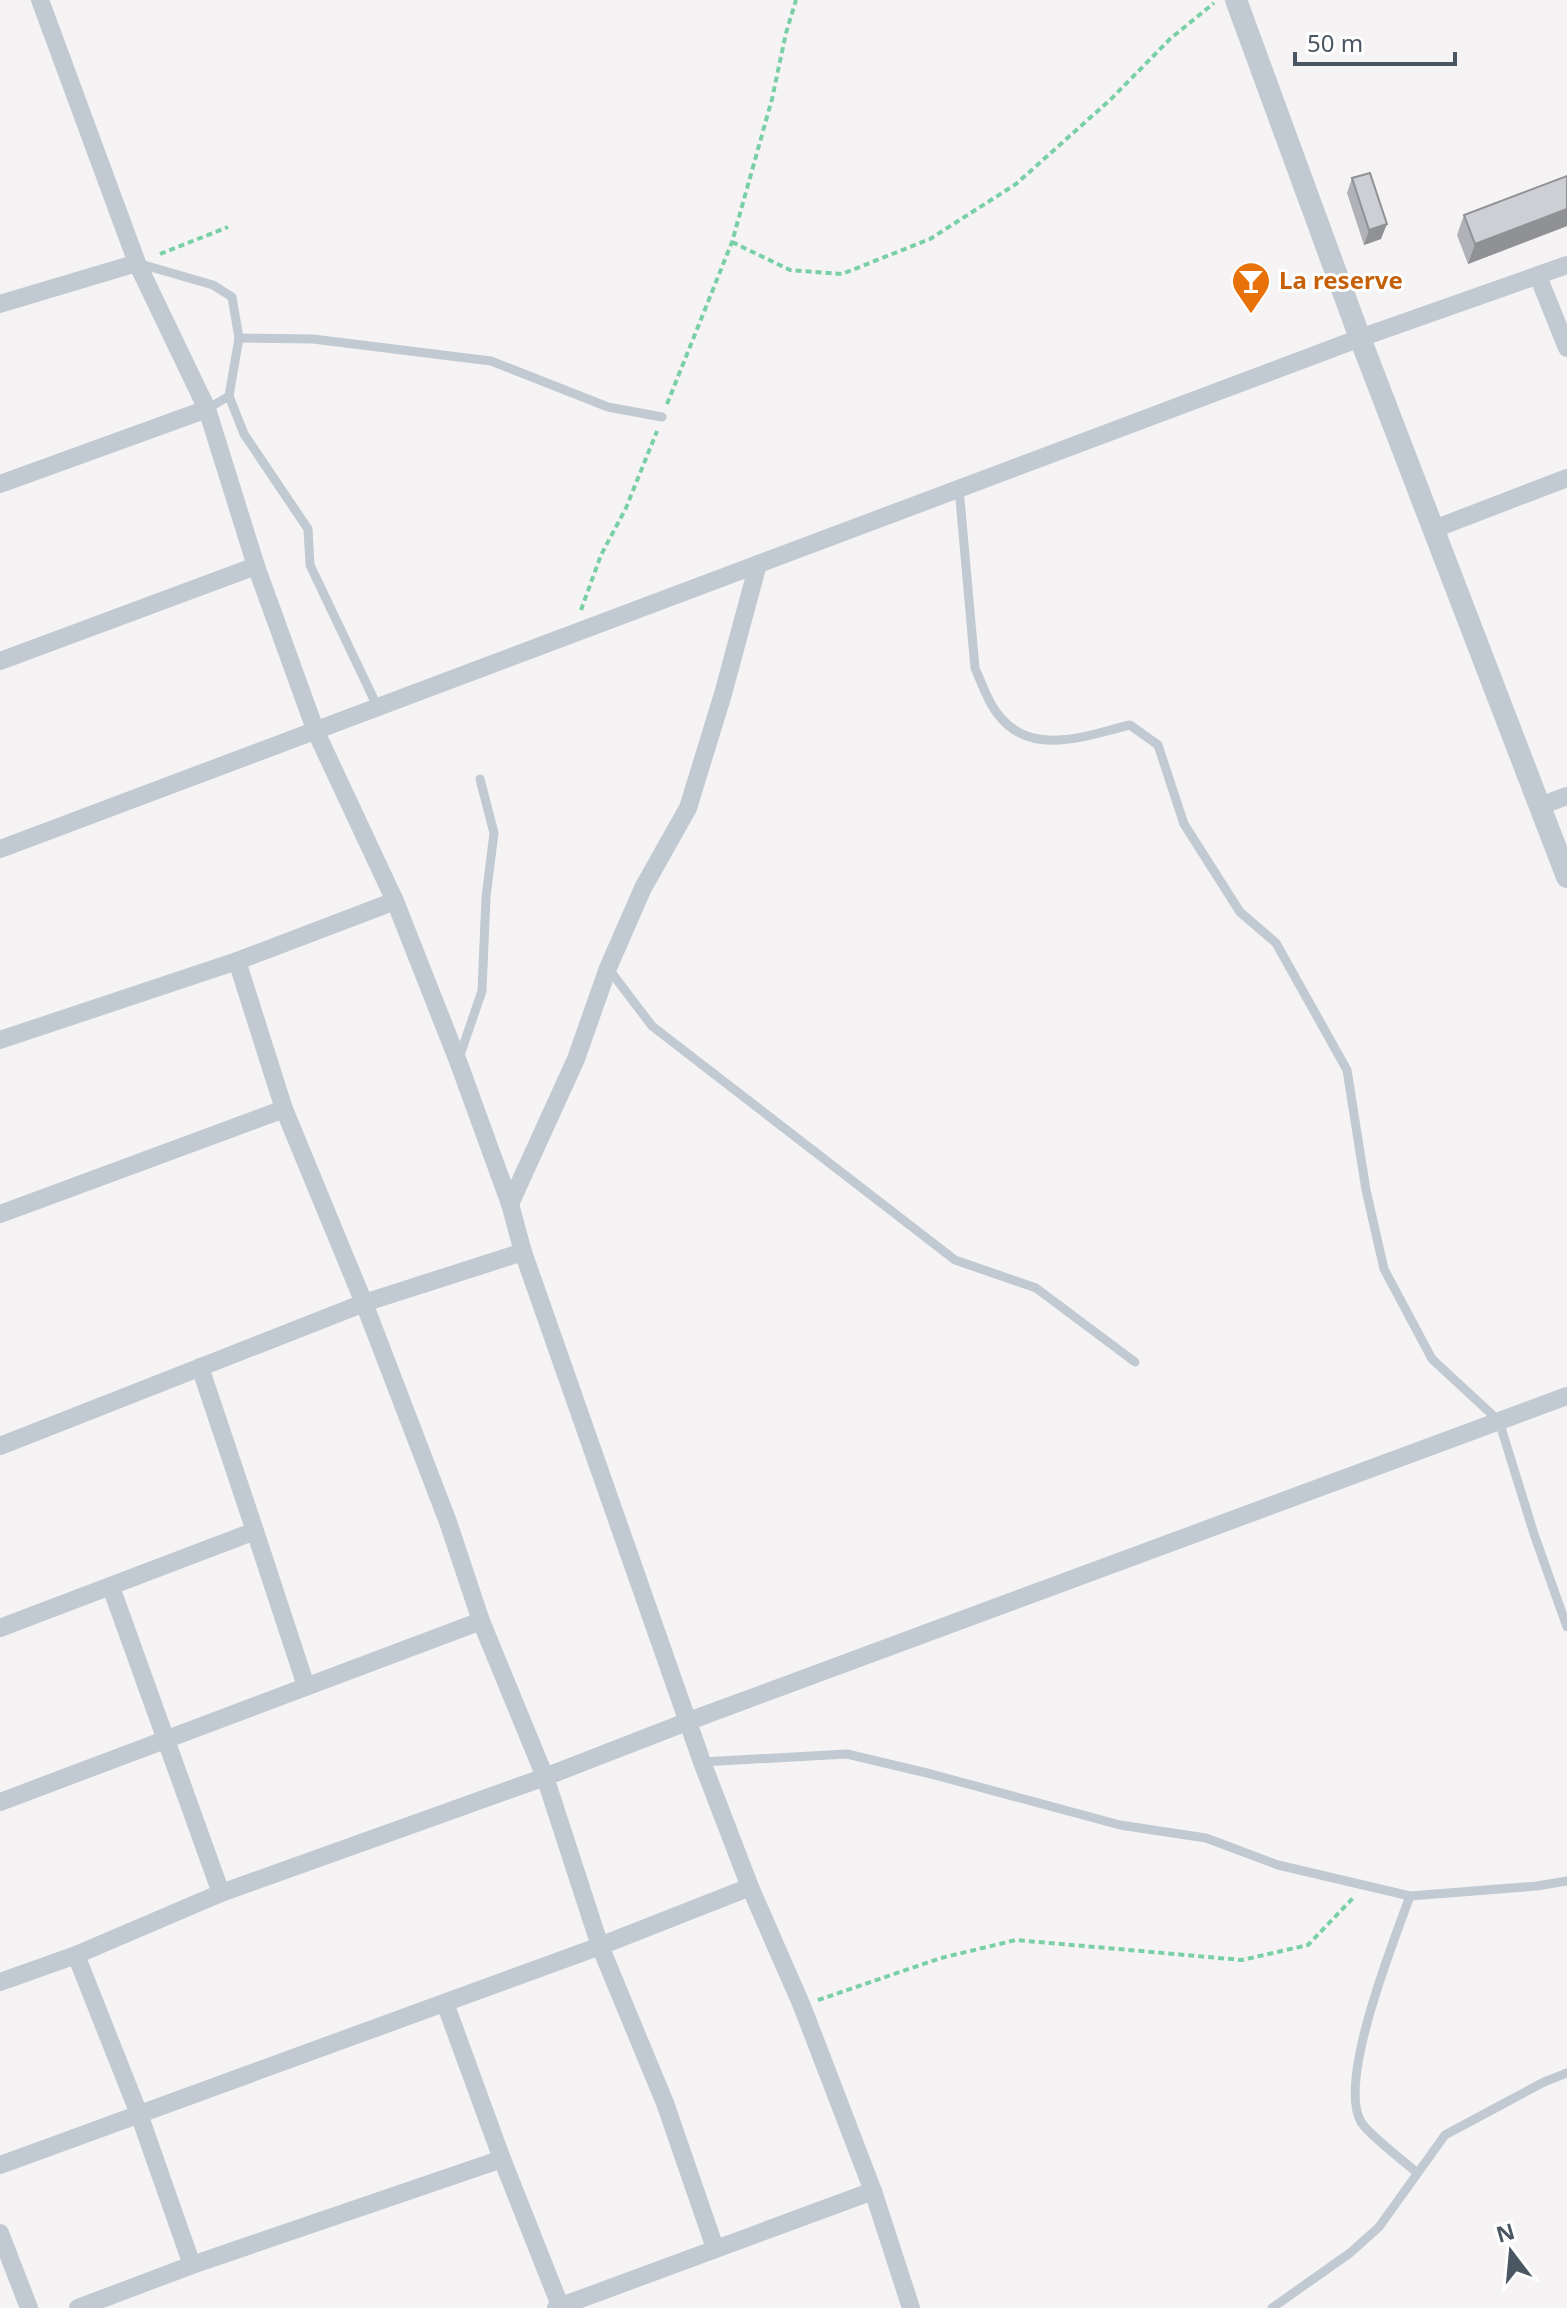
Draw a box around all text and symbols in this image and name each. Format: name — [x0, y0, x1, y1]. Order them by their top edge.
scale bar — [1295, 16, 1455, 66]
text: 50 m — [1307, 26, 1363, 59]
bar icon: La reserve — [1230, 260, 1272, 315]
place label: La reserve — [1279, 263, 1403, 296]
north arrow — [1471, 2212, 1551, 2292]
text: N — [1492, 2215, 1518, 2249]

